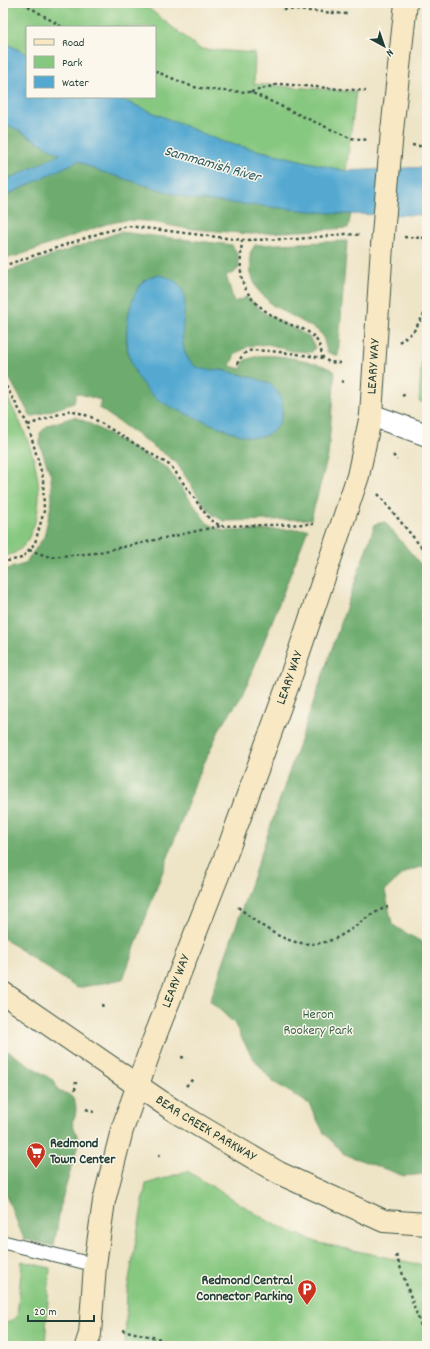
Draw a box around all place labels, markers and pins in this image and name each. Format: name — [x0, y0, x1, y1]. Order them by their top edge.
place label: Redmond Town Center — [50, 1134, 116, 1170]
supermarket icon: Redmond Town Center — [25, 1141, 47, 1169]
place label: Redmond Central Connector Parking — [196, 1271, 294, 1307]
parking icon: Redmond Central Connector Parking — [296, 1278, 318, 1306]

